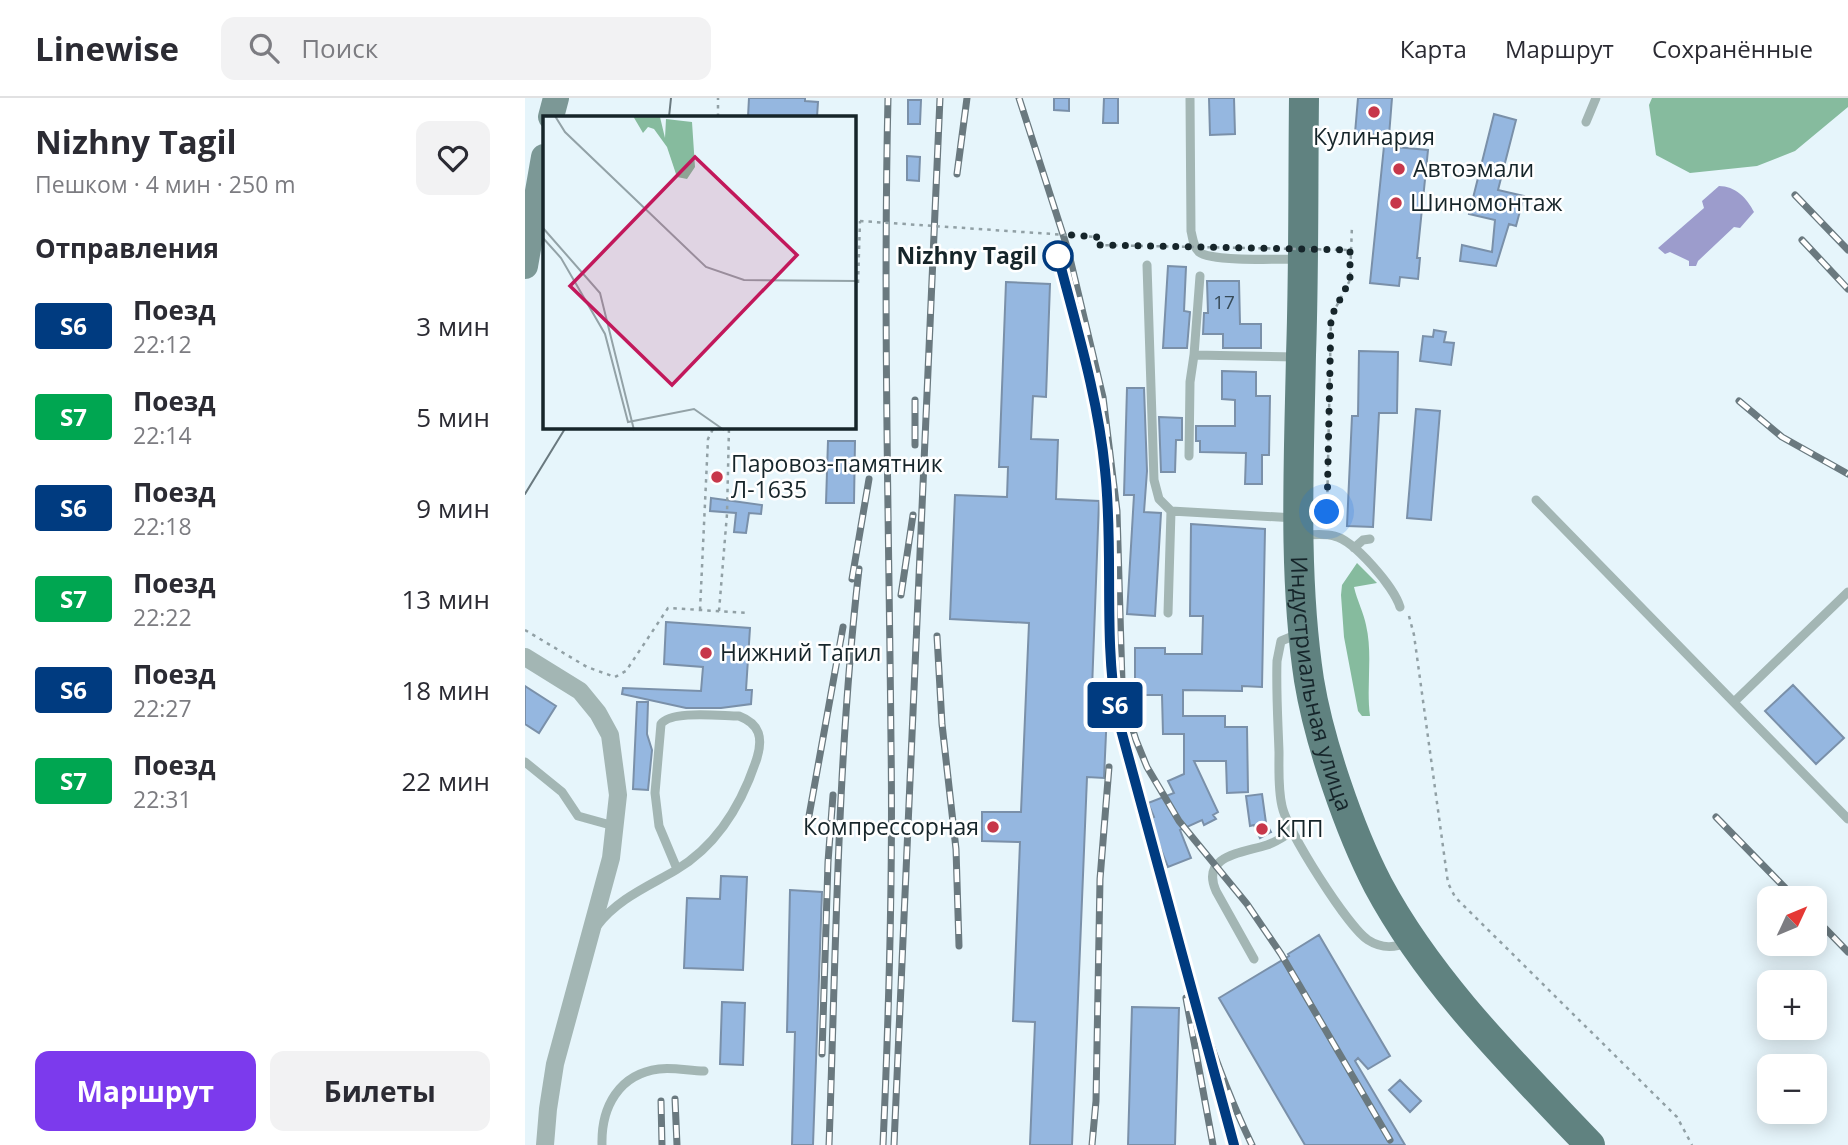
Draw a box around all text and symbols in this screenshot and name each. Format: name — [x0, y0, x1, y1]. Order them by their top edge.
search box — [221, 17, 711, 80]
text: Linewise — [35, 26, 179, 71]
icon: search — [245, 29, 283, 67]
text: Поиск — [301, 30, 378, 66]
text: Карта — [1400, 32, 1467, 65]
text: Маршрут — [1505, 32, 1614, 65]
text: Сохранённые — [1652, 32, 1813, 65]
marker: Кулинария — [1366, 104, 1382, 120]
inset map — [543, 116, 856, 429]
text: Nizhny Tagil — [35, 119, 237, 164]
place label: Кулинария — [1313, 120, 1435, 152]
button: heart — [416, 121, 490, 195]
place label: Автоэмали — [1413, 152, 1534, 184]
marker: Автоэмали — [1391, 161, 1407, 177]
text: Пешком · 4 мин · 250 m — [35, 168, 296, 200]
place label: Шиномонтаж — [1410, 186, 1563, 218]
marker: Шиномонтаж — [1388, 195, 1404, 211]
text: Отправления — [35, 230, 219, 266]
place label: Nizhny Tagil — [897, 239, 1037, 271]
marker: Nizhny Tagil — [1043, 241, 1073, 271]
house number: 17 — [1213, 289, 1235, 315]
text: Поезд — [133, 292, 216, 328]
text: 3 мин — [416, 308, 490, 344]
text: S6 — [60, 309, 87, 342]
text: 22:12 — [133, 328, 192, 360]
text: Поезд — [133, 383, 216, 419]
text: 5 мин — [416, 399, 490, 435]
text: S7 — [60, 400, 87, 433]
text: 22:14 — [133, 419, 192, 451]
place label: Паровоз-памятник Л-1635 — [731, 447, 943, 505]
marker: Паровоз-памятник Л-1635 — [709, 469, 725, 485]
text: Поезд — [133, 474, 216, 510]
text: 9 мин — [416, 490, 490, 526]
text: S6 — [60, 491, 87, 524]
your location — [1309, 494, 1344, 529]
text: 22:18 — [133, 510, 192, 542]
street label: Индустриальная улица — [1284, 556, 1361, 815]
text: Поезд — [133, 565, 216, 601]
text: 13 мин — [401, 581, 490, 617]
text: S7 — [60, 582, 87, 615]
text: 22:22 — [133, 601, 192, 633]
place label: Нижний Тагил — [720, 636, 881, 668]
marker: Нижний Тагил — [698, 645, 714, 661]
text: Поезд — [133, 656, 216, 692]
text: 18 мин — [401, 672, 490, 708]
text: S6 — [60, 673, 87, 706]
line badge: S6 — [1083, 682, 1147, 728]
text: S6 — [1102, 688, 1128, 721]
text: 22:27 — [133, 692, 192, 724]
text: Поезд — [133, 747, 216, 783]
text: 22 мин — [401, 763, 490, 799]
text: S7 — [60, 764, 87, 797]
text: 22:31 — [133, 783, 192, 815]
place label: Компрессорная — [803, 810, 979, 842]
place label: КПП — [1276, 812, 1324, 844]
marker: Компрессорная — [985, 819, 1001, 835]
marker: КПП — [1254, 821, 1270, 837]
north arrow — [1757, 886, 1827, 956]
map controls — [1757, 886, 1827, 1124]
button: + — [1757, 970, 1827, 1040]
button: Маршрут — [35, 1051, 256, 1131]
button: Билеты — [270, 1051, 490, 1131]
button: − — [1757, 1054, 1827, 1124]

